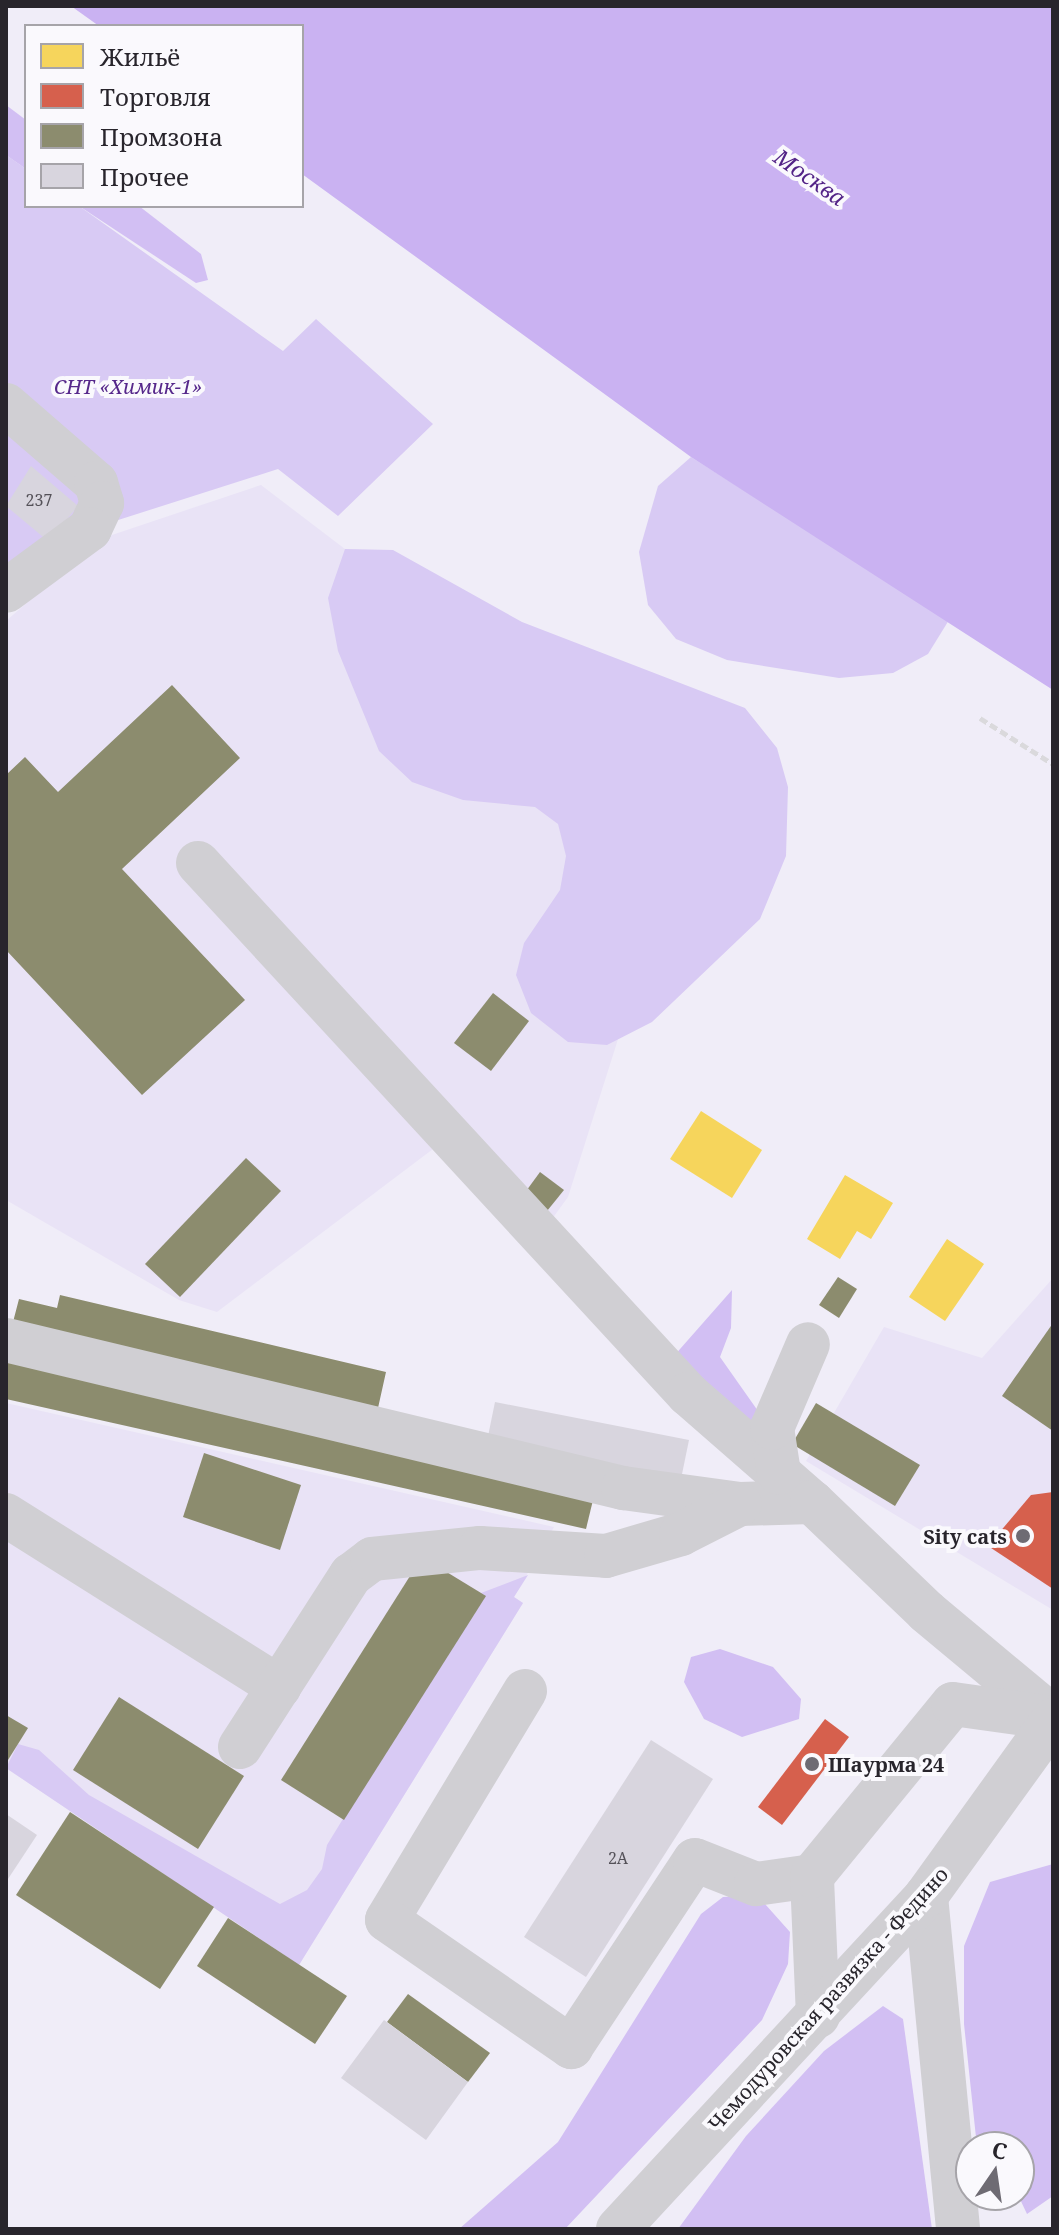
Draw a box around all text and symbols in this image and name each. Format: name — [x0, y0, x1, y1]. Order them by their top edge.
legend — [24, 24, 304, 208]
text: Жильё — [100, 40, 180, 73]
text: Торговля — [100, 80, 211, 113]
text: Промзона — [100, 120, 223, 153]
water label: Москва — [769, 143, 851, 211]
text: Прочее — [100, 160, 189, 193]
park label: СНТ «Химик-1» — [54, 374, 202, 398]
house number: 237 — [26, 490, 52, 510]
place label: Sity cats — [923, 1524, 1007, 1548]
marker: Sity cats — [1014, 1527, 1032, 1545]
place label: Шаурма 24 — [828, 1752, 944, 1776]
marker: Шаурма 24 — [803, 1755, 821, 1773]
house number: 2А — [608, 1848, 628, 1868]
street label: Чемодуровская развязка - Федино — [703, 1862, 953, 2136]
north arrow — [955, 2131, 1035, 2211]
text: С — [990, 2133, 1010, 2166]

